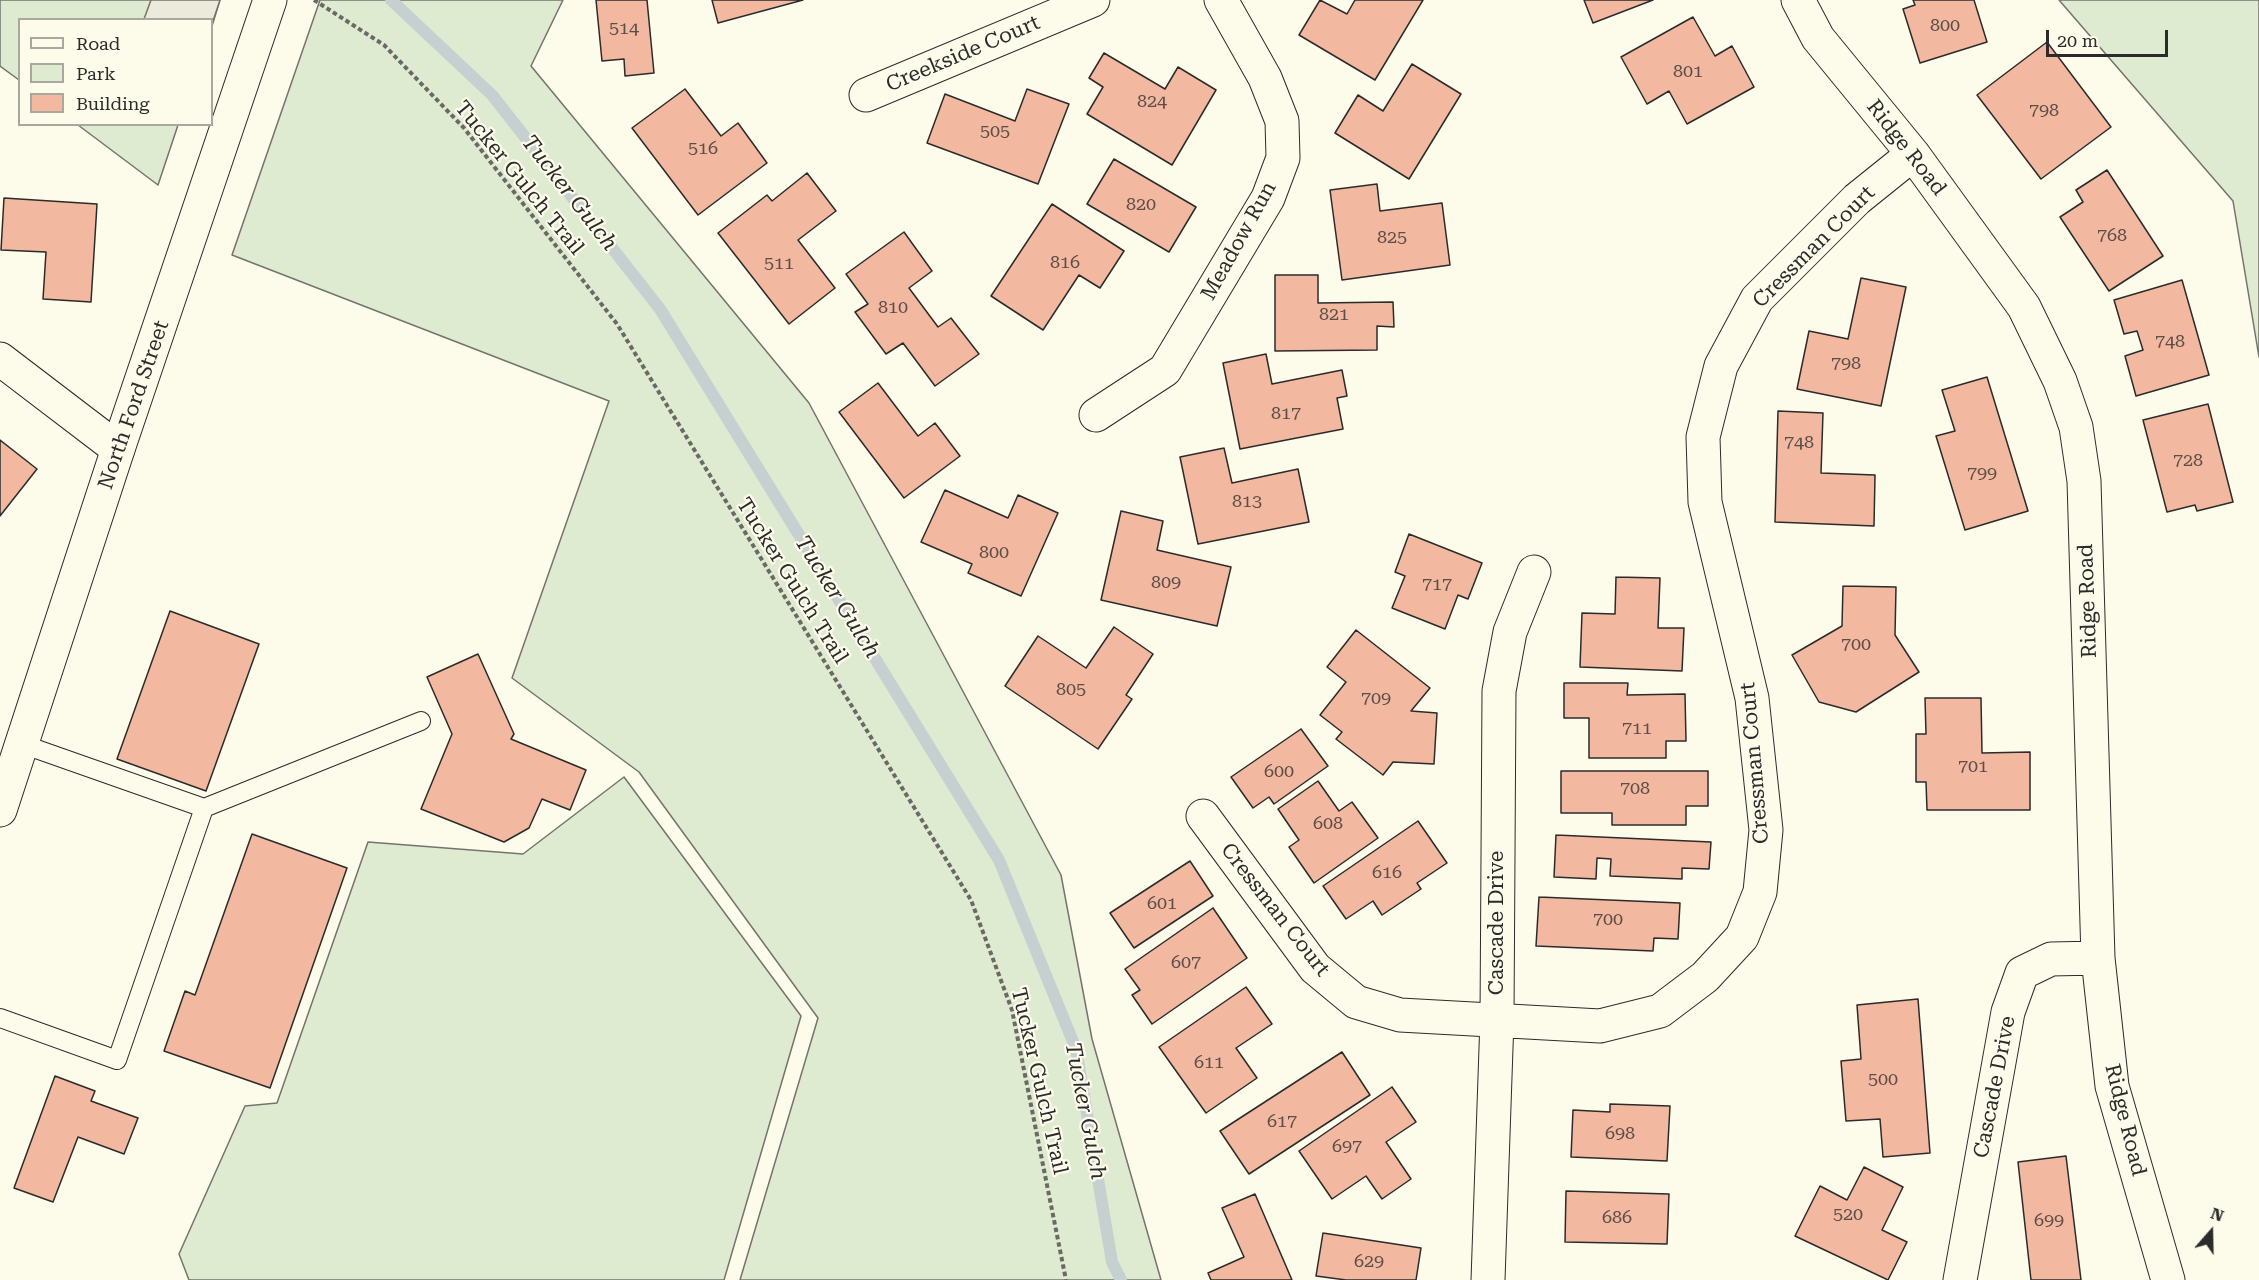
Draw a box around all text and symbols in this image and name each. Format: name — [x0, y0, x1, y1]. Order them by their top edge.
street label: Creekside Court — [882, 10, 1044, 98]
house number: 800 — [1930, 15, 1960, 37]
legend — [18, 18, 213, 126]
house number: 514 — [609, 18, 639, 40]
scale bar — [2049, 18, 2170, 56]
text: 20 m — [2057, 30, 2098, 51]
text: Road — [76, 33, 120, 54]
house number: 801 — [1673, 61, 1703, 83]
text: Park — [76, 63, 116, 84]
house number: 824 — [1137, 91, 1167, 113]
text: Building — [76, 93, 150, 114]
street label: Ridge Road — [1861, 95, 1951, 201]
street label: Tucker Gulch Trail — [449, 96, 589, 260]
house number: 798 — [2029, 100, 2059, 122]
house number: 505 — [980, 121, 1010, 143]
water label: Tucker Gulch — [516, 130, 622, 256]
house number: 516 — [688, 138, 718, 160]
street label: Meadow Run — [1196, 177, 1282, 305]
street label: Cressman Court — [1748, 181, 1880, 313]
house number: 820 — [1126, 194, 1156, 216]
house number: 768 — [2097, 225, 2127, 247]
house number: 825 — [1377, 227, 1407, 249]
house number: 816 — [1050, 252, 1080, 274]
house number: 511 — [764, 253, 794, 275]
house number: 810 — [878, 297, 908, 319]
house number: 821 — [1319, 304, 1349, 326]
street label: North Ford Street — [93, 317, 175, 493]
house number: 748 — [2155, 331, 2185, 353]
house number: 798 — [1831, 353, 1861, 375]
house number: 817 — [1271, 403, 1301, 425]
house number: 748 — [1784, 432, 1814, 454]
house number: 728 — [2173, 450, 2203, 472]
house number: 799 — [1967, 463, 1997, 485]
house number: 813 — [1232, 491, 1262, 513]
street label: Tucker Gulch Trail — [731, 493, 853, 669]
water label: Tucker Gulch — [789, 531, 885, 663]
house number: 800 — [979, 542, 1009, 564]
street label: Ridge Road — [2073, 543, 2103, 659]
house number: 809 — [1151, 572, 1181, 594]
house number: 717 — [1422, 574, 1452, 596]
house number: 700 — [1841, 634, 1871, 656]
house number: 805 — [1056, 679, 1086, 701]
street label: Cressman Court — [1735, 681, 1775, 845]
house number: 709 — [1361, 688, 1391, 710]
house number: 711 — [1622, 718, 1652, 740]
house number: 701 — [1958, 756, 1988, 778]
house number: 600 — [1264, 761, 1294, 783]
house number: 708 — [1620, 778, 1650, 800]
house number: 608 — [1313, 813, 1343, 835]
street label: Cressman Court — [1215, 838, 1335, 982]
street label: Cascade Drive — [1484, 851, 1510, 995]
house number: 616 — [1372, 862, 1402, 884]
house number: 601 — [1147, 893, 1177, 915]
house number: 700 — [1593, 909, 1623, 931]
house number: 607 — [1171, 952, 1201, 974]
street label: Tucker Gulch Trail — [1005, 985, 1073, 1177]
street label: Cascade Drive — [1969, 1014, 2021, 1160]
water label: Tucker Gulch — [1059, 1040, 1111, 1182]
house number: 611 — [1194, 1052, 1224, 1074]
street label: Ridge Road — [2099, 1061, 2151, 1179]
house number: 500 — [1868, 1069, 1898, 1091]
house number: 617 — [1267, 1111, 1297, 1133]
house number: 698 — [1605, 1123, 1635, 1145]
house number: 697 — [1332, 1136, 1362, 1158]
north arrow — [2181, 1202, 2241, 1262]
house number: 520 — [1833, 1204, 1863, 1226]
text: N — [2208, 1204, 2226, 1226]
house number: 686 — [1602, 1207, 1632, 1229]
house number: 699 — [2034, 1210, 2064, 1232]
house number: 629 — [1354, 1251, 1384, 1273]

